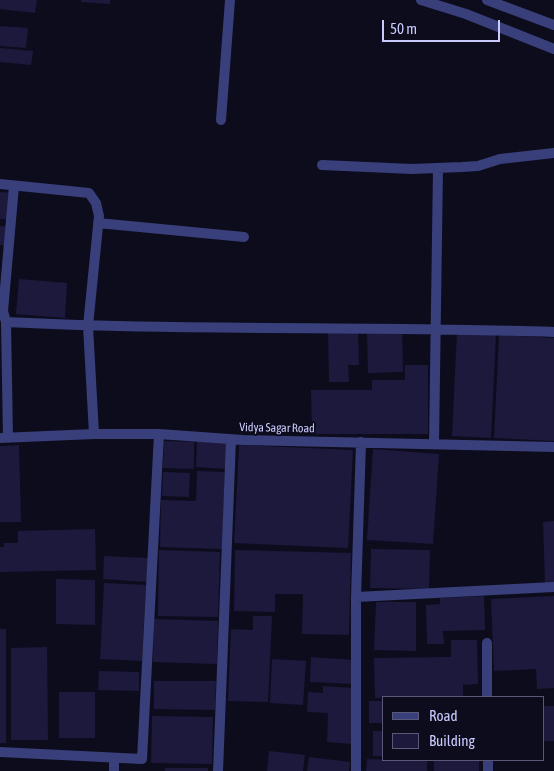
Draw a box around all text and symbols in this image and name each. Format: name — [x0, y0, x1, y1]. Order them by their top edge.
scale bar — [384, 10, 502, 42]
text: 50 m — [390, 20, 417, 37]
street label: Vidya Sagar Road — [239, 420, 315, 436]
legend — [382, 696, 544, 761]
text: Road — [429, 707, 458, 724]
text: Building — [429, 732, 475, 749]

